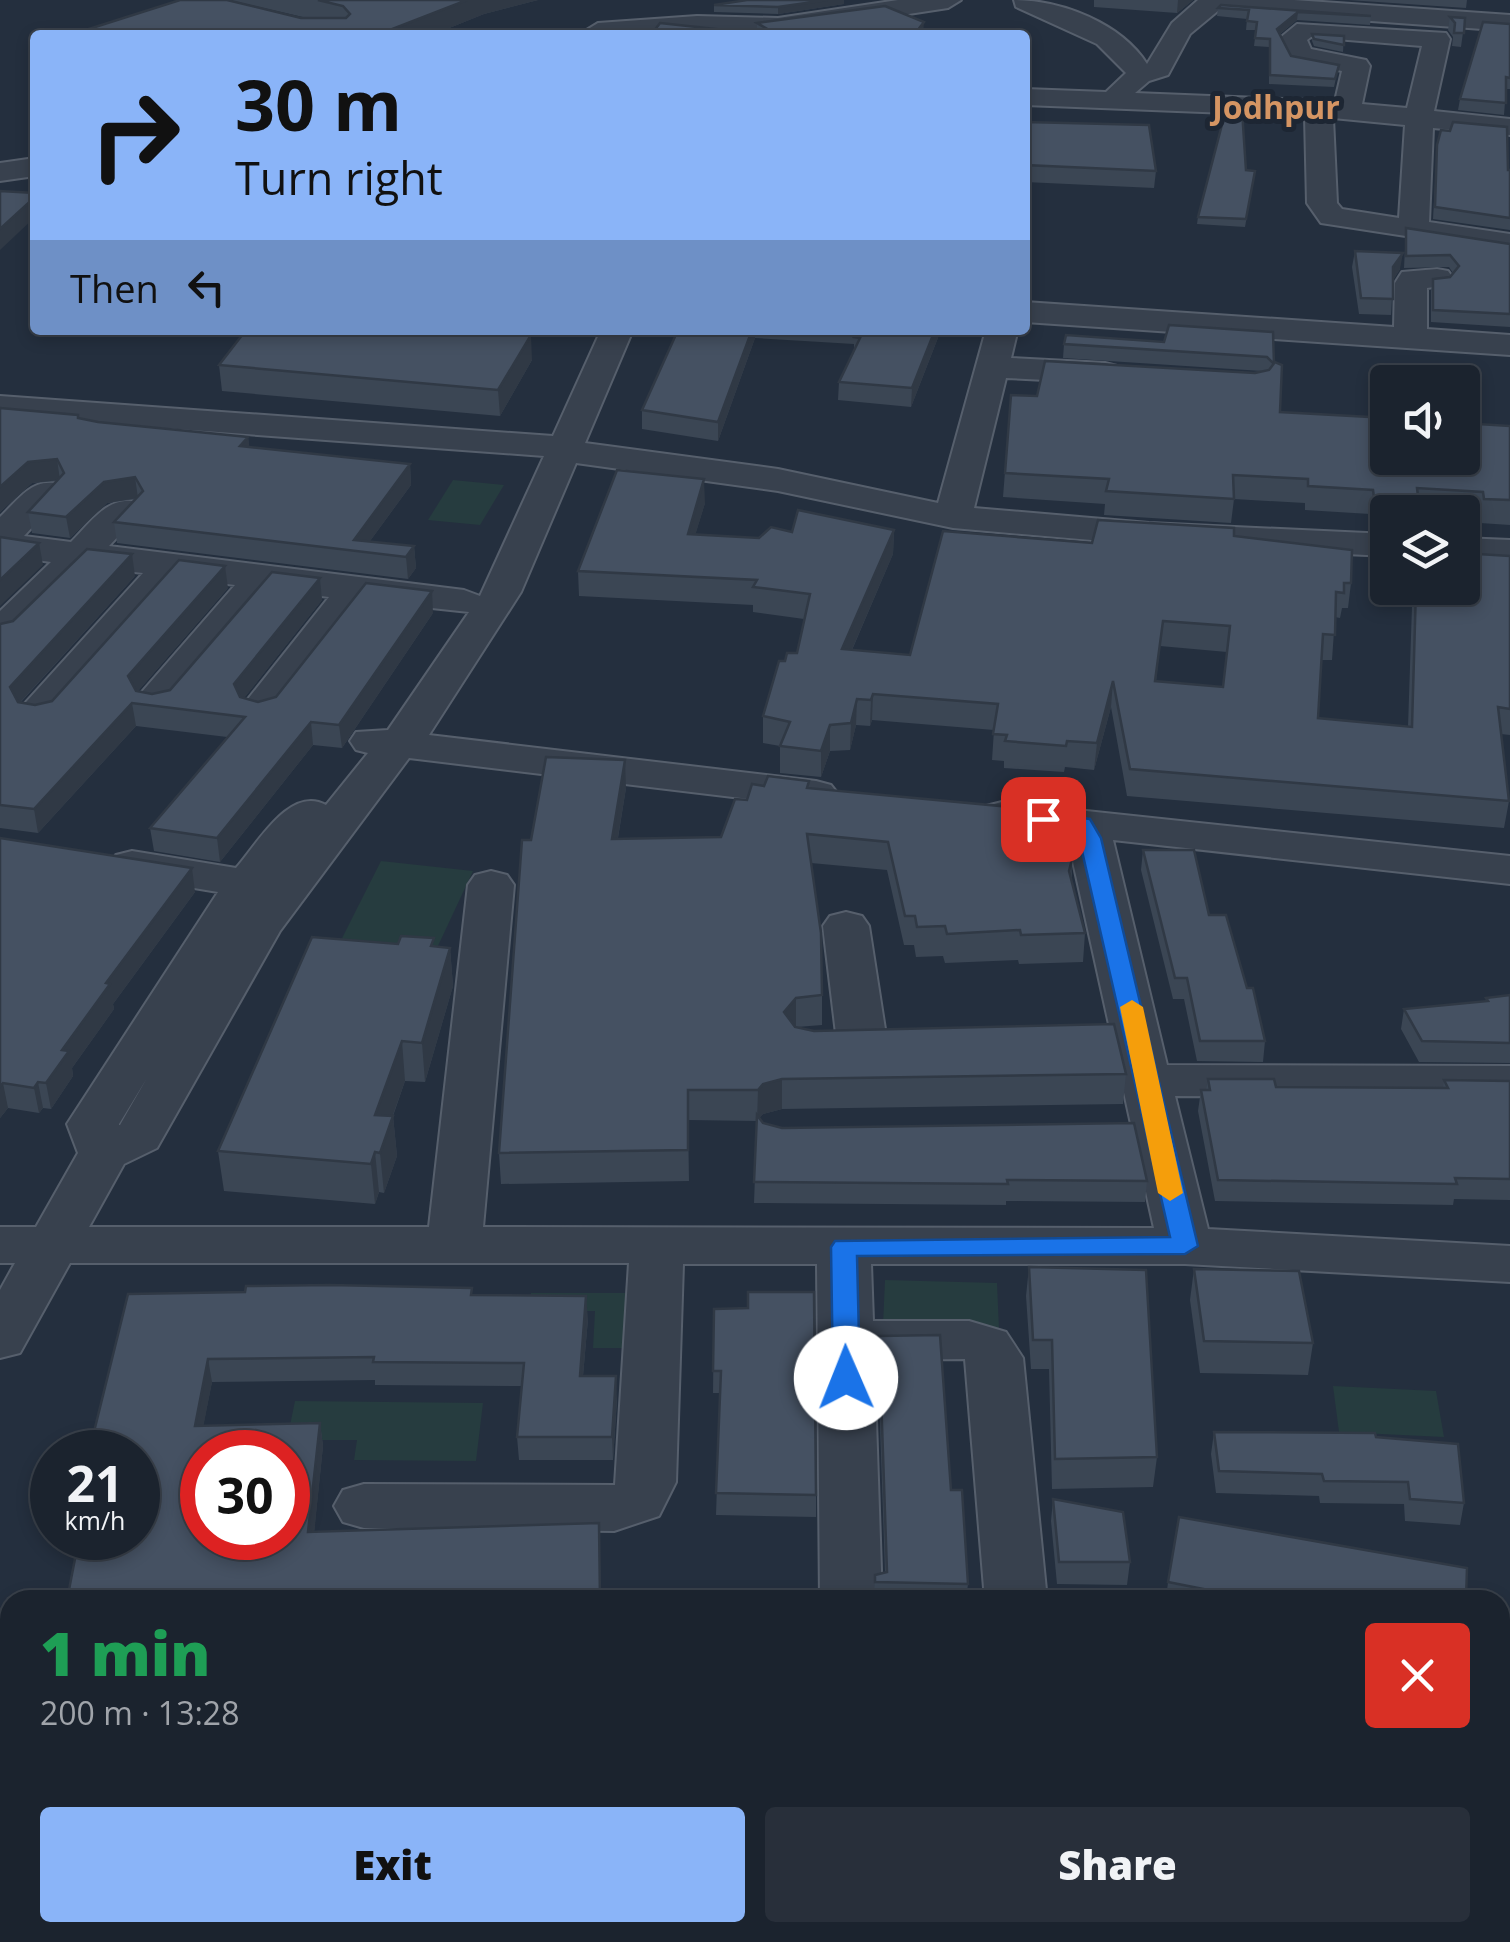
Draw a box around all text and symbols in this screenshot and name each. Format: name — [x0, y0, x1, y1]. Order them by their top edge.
text: 30 m — [235, 56, 402, 152]
icon: right — [70, 70, 200, 200]
district label: Jodhpur — [1209, 85, 1340, 128]
text: Turn right — [235, 147, 443, 208]
icon: left — [179, 260, 234, 315]
text: Then — [70, 262, 159, 314]
map controls — [1370, 365, 1480, 605]
button: sound — [1370, 365, 1480, 475]
button: layers — [1370, 495, 1480, 605]
pin — [1001, 777, 1086, 862]
icon: arrive — [1016, 792, 1071, 847]
position arrow — [794, 1326, 898, 1430]
speed limit sign: 30 — [180, 1430, 310, 1560]
text: 21 — [66, 1449, 124, 1517]
text: km/h — [65, 1503, 125, 1537]
text: 1 min — [40, 1612, 210, 1694]
button: close — [1365, 1623, 1470, 1728]
text: 200 m · 13:28 — [40, 1691, 239, 1734]
button: Exit — [40, 1807, 745, 1922]
button: Share — [765, 1807, 1470, 1922]

